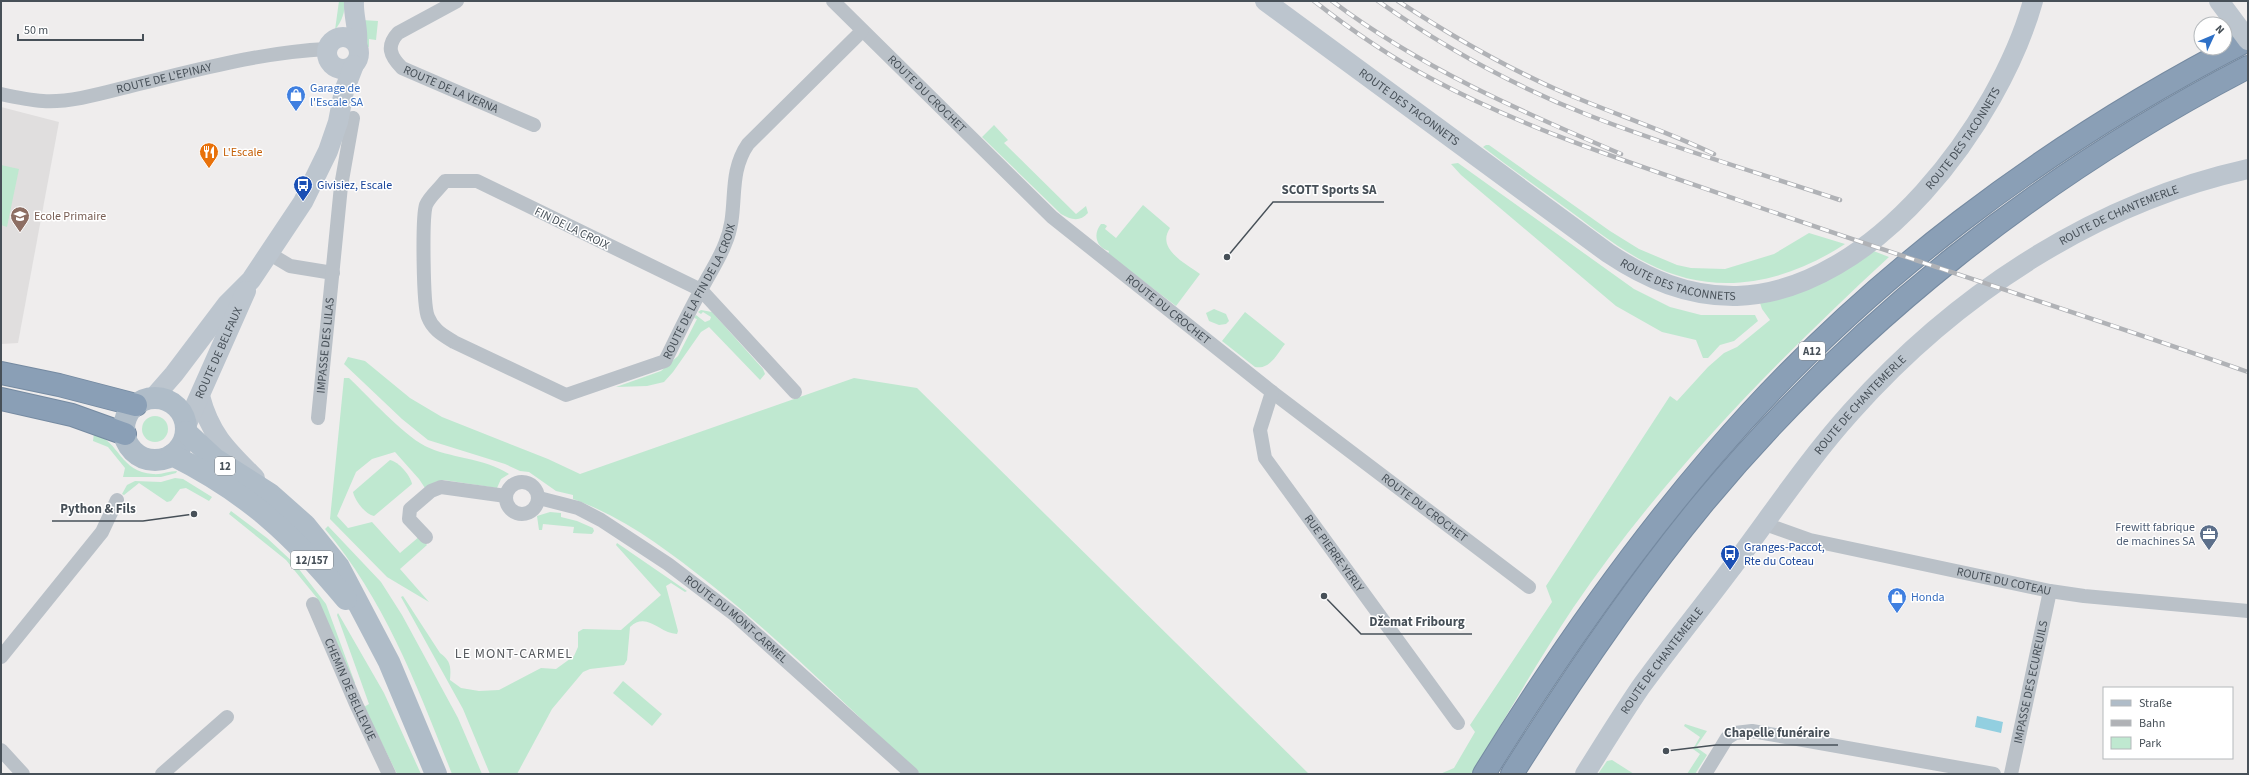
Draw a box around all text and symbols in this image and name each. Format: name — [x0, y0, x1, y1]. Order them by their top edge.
scale bar — [18, 16, 143, 42]
north arrow — [2193, 16, 2233, 56]
text: 50 m — [24, 22, 48, 39]
text: N — [2212, 22, 2228, 37]
street label: ROUTE DU CROCHET — [884, 51, 970, 137]
street label: ROUTE DE L'EPINAY — [115, 59, 214, 98]
street label: ROUTE DE LA VERNA — [400, 62, 502, 118]
street label: ROUTE DES TACONNETS — [1355, 65, 1463, 150]
place label: Garage de l'Escale SA — [310, 80, 364, 111]
shop icon: Garage de l'Escale SA — [285, 84, 307, 112]
street label: ROUTE DES TACONNETS — [1922, 84, 2005, 194]
restaurant icon: L'Escale — [198, 141, 220, 169]
place label: L'Escale — [223, 144, 263, 161]
bus stop icon: Givisiez, Escale — [292, 174, 314, 202]
place label: Givisiez, Escale — [317, 177, 392, 194]
callout: SCOTT Sports SA — [1273, 177, 1384, 202]
text: SCOTT Sports SA — [1282, 181, 1377, 199]
street label: ROUTE DE CHANTEMERLE — [2056, 181, 2181, 250]
street label: FIN DE LA CROIX — [532, 203, 612, 254]
school or university icon: Ecole Primaire — [9, 205, 31, 233]
place label: Ecole Primaire — [34, 208, 106, 225]
street label: ROUTE DE LA FIN DE LA CROIX — [659, 222, 740, 363]
street label: ROUTE DES TACONNETS — [1617, 255, 1736, 305]
street label: ROUTE DU CROCHET — [1122, 271, 1214, 349]
street label: IMPASSE DES LILAS — [312, 297, 339, 394]
street label: ROUTE DE BELFAUX — [191, 305, 247, 402]
road number: A12 — [1799, 342, 1825, 360]
street label: ROUTE DE CHANTEMERLE — [1810, 352, 1910, 459]
road number: 12 — [215, 457, 235, 475]
street label: ROUTE DU CROCHET — [1377, 470, 1471, 547]
callout: Python & Fils — [52, 496, 143, 521]
text: Python & Fils — [60, 500, 136, 518]
street label: RUE PIERRE-YERLY — [1300, 511, 1368, 596]
place label: Frewitt fabrique de machines SA — [2115, 519, 2195, 550]
office icon: Frewitt fabrique de machines SA — [2198, 523, 2220, 551]
place label: Granges-Paccot, Rte du Coteau — [1744, 539, 1825, 570]
bus stop icon: Granges-Paccot, Rte du Coteau — [1719, 543, 1741, 571]
road number: 12/157 — [291, 551, 333, 569]
street label: ROUTE DU COTEAU — [1955, 563, 2053, 600]
street label: ROUTE DU MONT-CARMEL — [681, 571, 791, 668]
shop icon: Honda — [1886, 586, 1908, 614]
place label: Honda — [1911, 589, 1945, 606]
street label: ROUTE DE CHANTEMERLE — [1617, 604, 1707, 718]
callout: Džemat Fribourg — [1361, 609, 1472, 634]
text: Džemat Fribourg — [1369, 613, 1465, 631]
street label: IMPASSE DES ECUREUILS — [2010, 619, 2052, 745]
street label: CHEMIN DE BELLEVUE — [320, 635, 380, 744]
district label: LE MONT-CARMEL — [455, 644, 573, 664]
legend — [2103, 687, 2233, 759]
text: Straße — [2139, 695, 2172, 712]
text: Bahn — [2139, 715, 2165, 732]
callout: Chapelle funéraire — [1716, 720, 1838, 745]
text: Chapelle funéraire — [1724, 724, 1830, 742]
text: Park — [2139, 735, 2161, 752]

